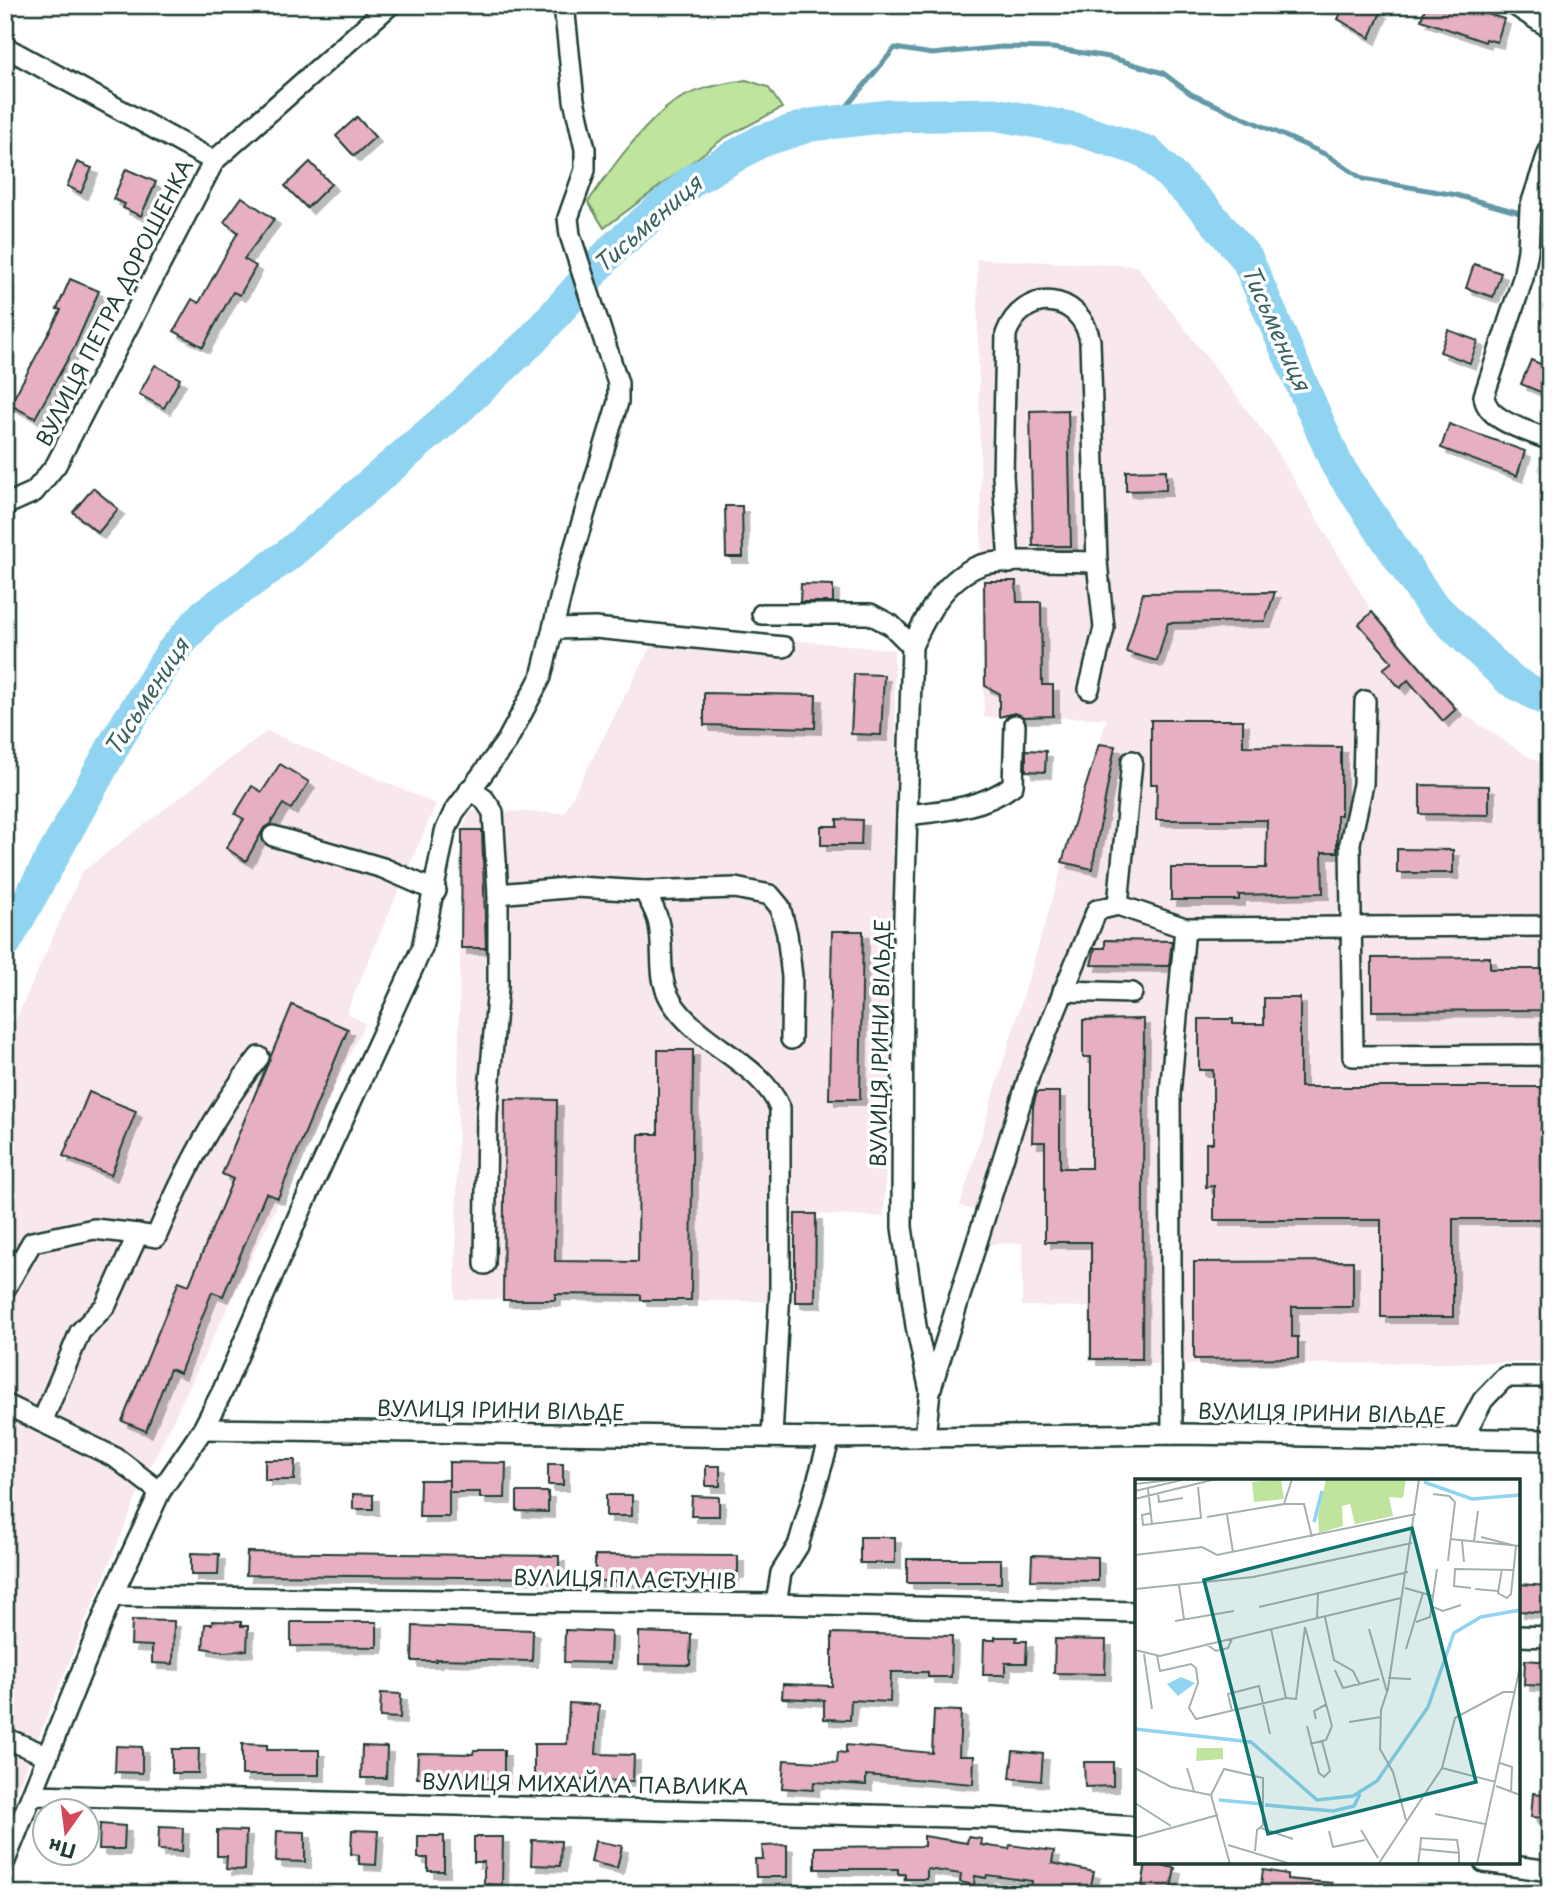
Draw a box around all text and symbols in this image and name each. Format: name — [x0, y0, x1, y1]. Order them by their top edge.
street label: ВУЛИЦЯ ПЕТРА ДОРОШЕНКА — [27, 153, 200, 451]
water label: Тисьмениця — [585, 165, 710, 280]
water label: Тисьмениця — [1234, 259, 1321, 397]
water label: Тисьмениця — [95, 629, 198, 762]
street label: ВУЛИЦЯ ІРИНИ ВІЛЬДЕ — [861, 918, 897, 1167]
street label: ВУЛИЦЯ ІРИНИ ВІЛЬДЕ — [377, 1391, 626, 1427]
street label: ВУЛИЦЯ ІРИНИ ВІЛЬДЕ — [1198, 1394, 1447, 1430]
inset map — [1135, 1479, 1520, 1864]
street label: ВУЛИЦЯ ПЛАСТУНІВ — [513, 1560, 737, 1596]
street label: ВУЛИЦЯ МИХАЙЛА ПАВЛИКА — [422, 1764, 749, 1802]
north arrow — [32, 1798, 102, 1868]
text: Пн — [45, 1833, 78, 1866]

